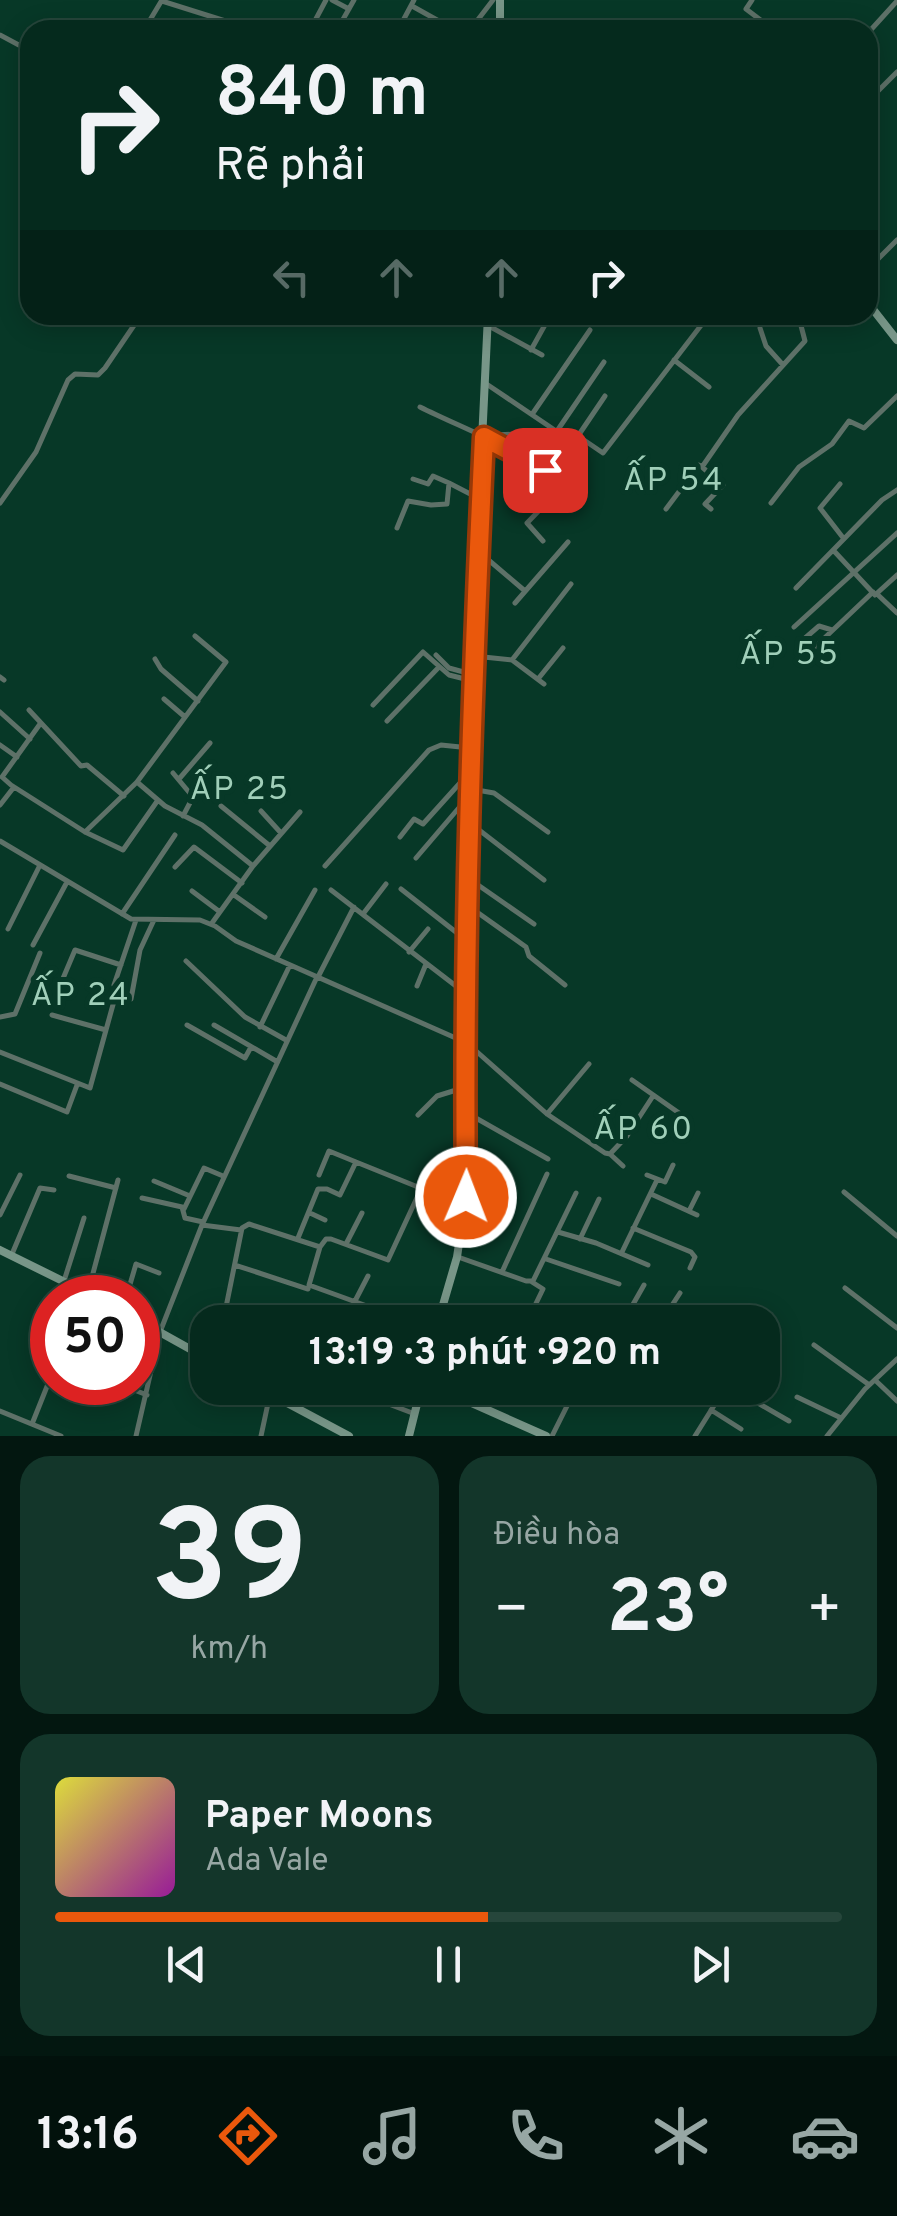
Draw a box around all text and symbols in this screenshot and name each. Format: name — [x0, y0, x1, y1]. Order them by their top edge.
text: 840 m — [215, 52, 429, 141]
icon: right — [50, 60, 180, 190]
text: Rẽ phải — [215, 139, 366, 196]
icon: left — [264, 250, 319, 305]
icon: ahead — [369, 250, 424, 305]
icon: ahead — [474, 250, 529, 305]
icon: right — [579, 250, 634, 305]
pin — [503, 428, 588, 513]
icon: arrive — [518, 443, 573, 498]
district label: ẤP 54 — [623, 455, 725, 502]
district label: ẤP 55 — [739, 629, 841, 676]
district label: ẤP 25 — [190, 764, 290, 811]
district label: ẤP 24 — [31, 970, 131, 1017]
district label: ẤP 60 — [594, 1104, 694, 1151]
position arrow — [414, 1145, 518, 1249]
speed limit sign: 50 — [30, 1275, 160, 1405]
text: 13:19 · 3 phút · 920 m — [309, 1330, 661, 1379]
text: 39 — [150, 1482, 308, 1647]
text: Điều hòa — [494, 1516, 620, 1556]
text: 23° — [607, 1564, 729, 1659]
text: − — [494, 1577, 529, 1647]
text: + — [807, 1577, 842, 1647]
text: km/h — [190, 1630, 268, 1670]
text: Paper Moons — [205, 1793, 434, 1842]
text: Ada Vale — [205, 1842, 329, 1882]
icon: previous — [159, 1937, 214, 1992]
icon: pause — [421, 1937, 476, 1992]
icon: next — [683, 1937, 738, 1992]
icon: directions — [213, 2101, 283, 2171]
icon: music — [357, 2101, 427, 2171]
icon: phone — [501, 2101, 571, 2171]
icon: climate — [646, 2101, 716, 2171]
icon: car — [790, 2101, 860, 2171]
text: 13:16 — [37, 2108, 139, 2165]

